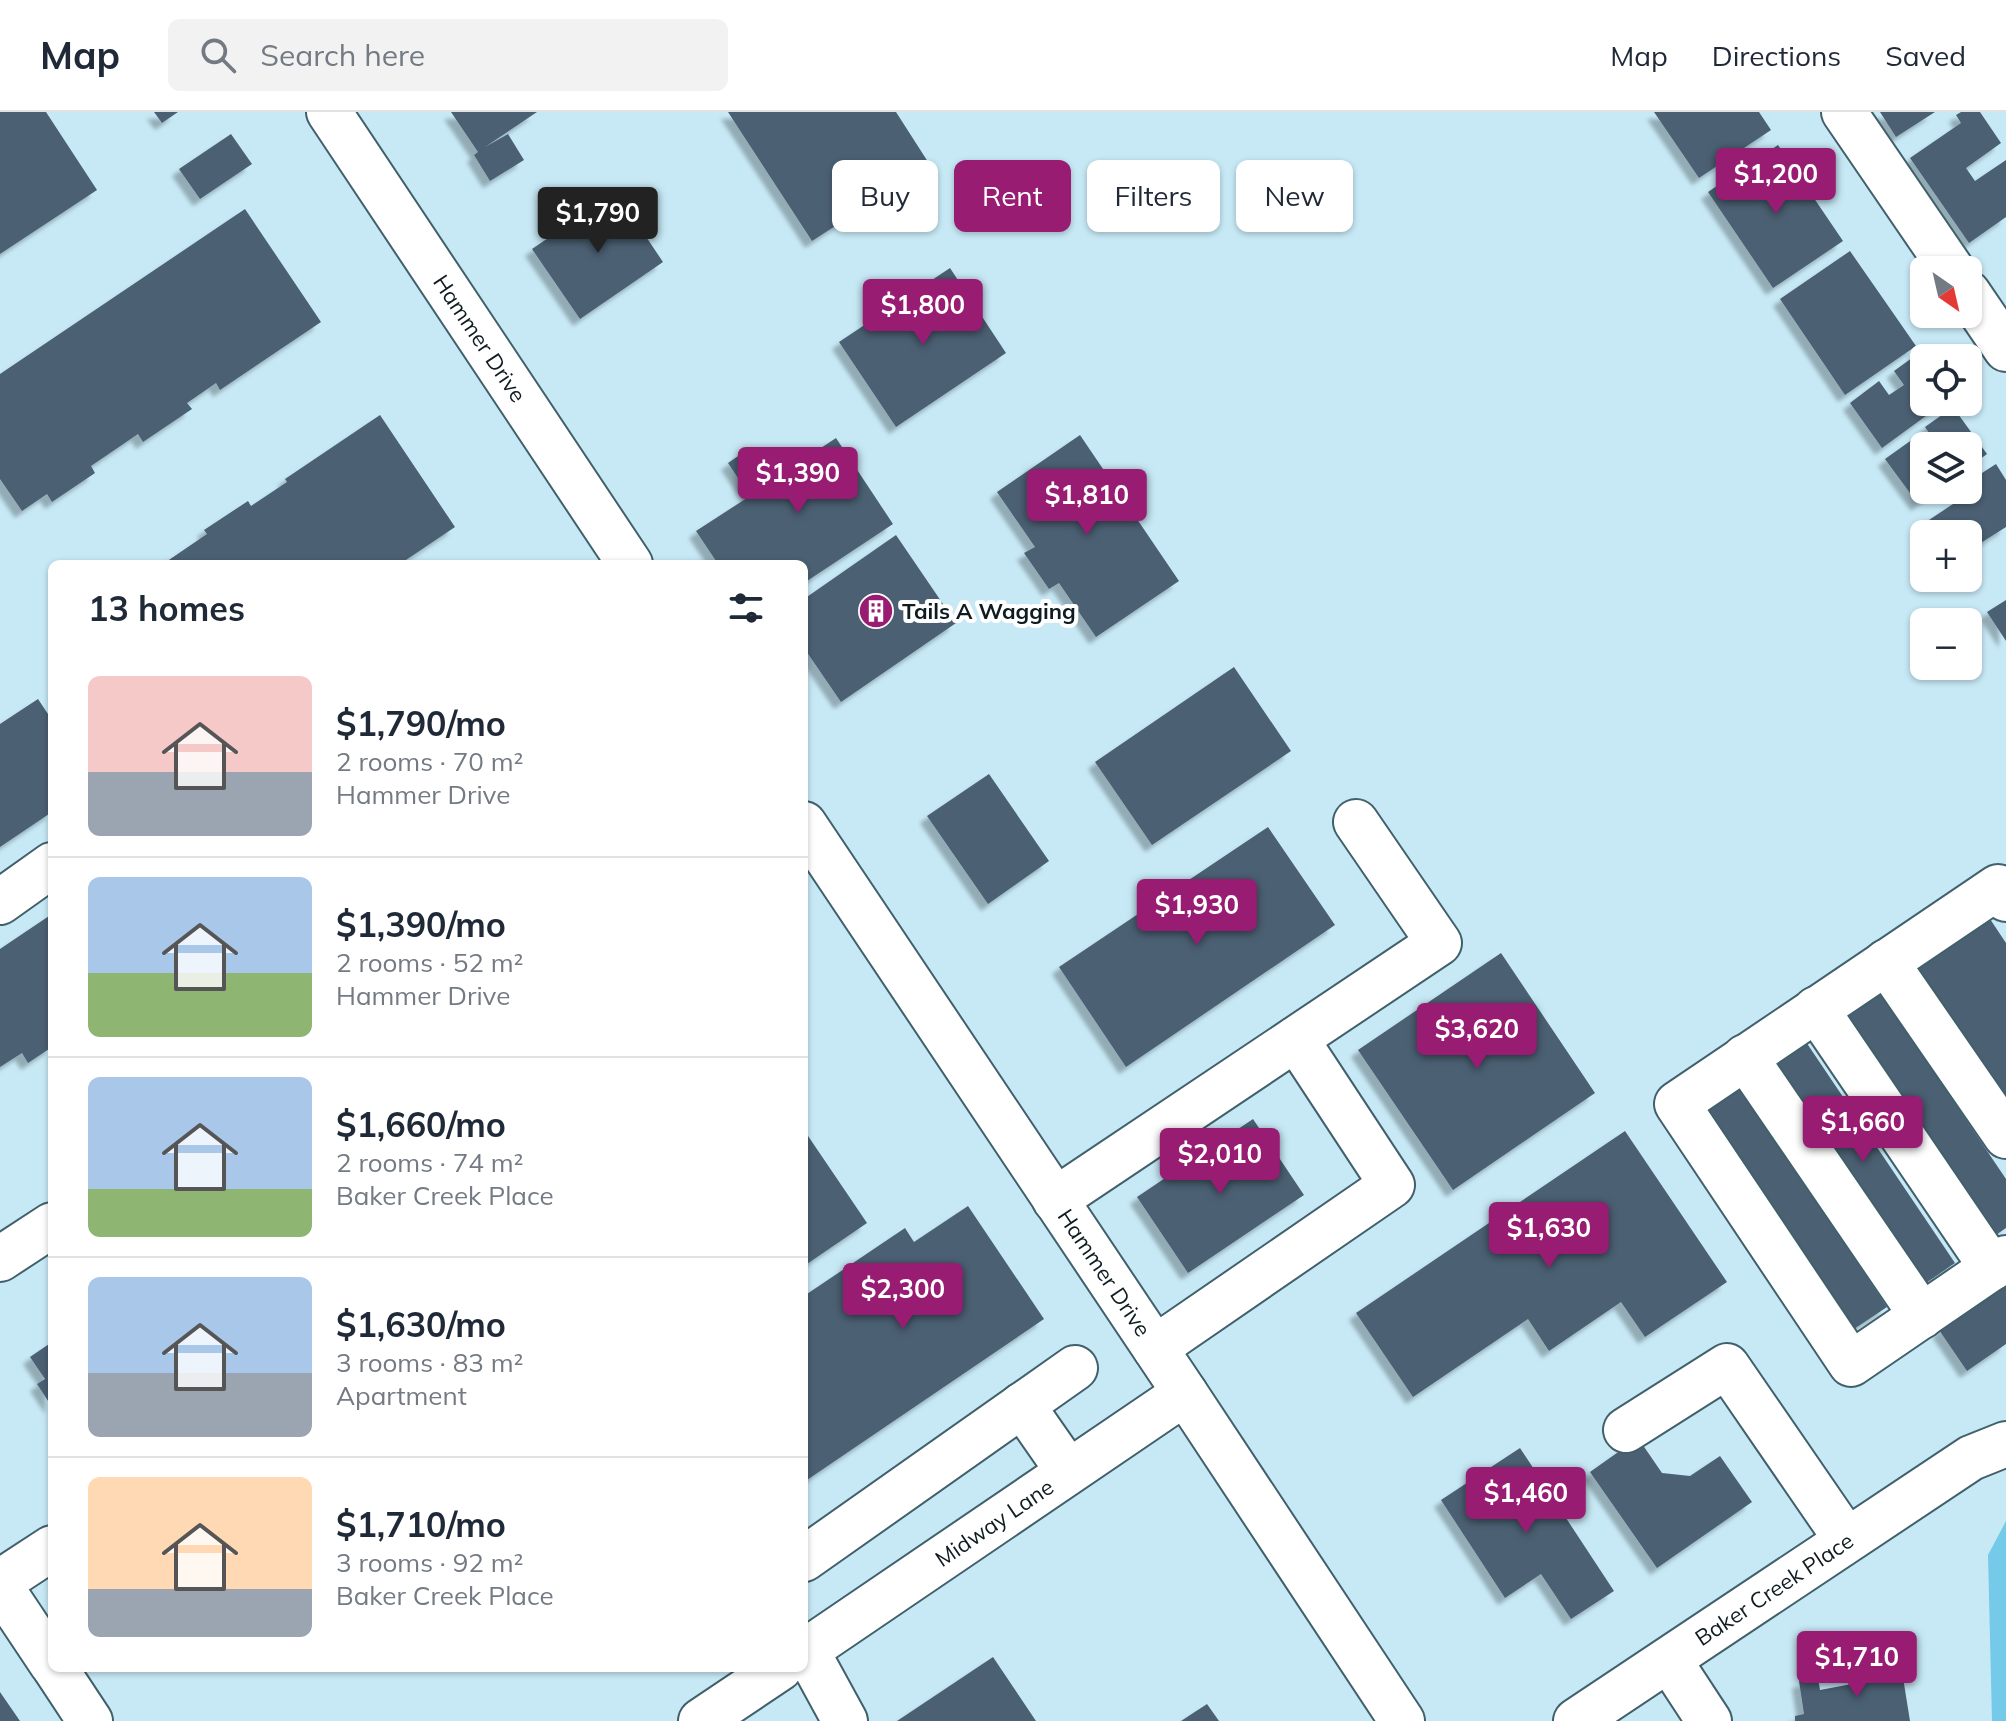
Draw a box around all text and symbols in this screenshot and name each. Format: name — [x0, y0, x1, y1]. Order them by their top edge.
search box — [168, 19, 728, 91]
text: Map — [40, 31, 120, 79]
icon: search — [196, 33, 240, 77]
text: Search here — [260, 36, 425, 74]
text: Map — [1610, 38, 1668, 73]
text: Directions — [1712, 38, 1841, 73]
text: Saved — [1885, 38, 1966, 73]
pin: $1,200 — [1711, 148, 1841, 216]
text: $1,200 — [1734, 157, 1818, 190]
chip: Buy — [832, 160, 938, 232]
chip: Rent — [954, 160, 1071, 232]
chip: Filters — [1087, 160, 1220, 232]
chip: New — [1236, 160, 1353, 232]
pin: $1,790 — [533, 187, 663, 255]
text: $1,790 — [556, 196, 640, 229]
north arrow — [1910, 256, 1982, 328]
map controls — [1910, 256, 1982, 680]
street label: Hammer Drive — [427, 269, 532, 408]
pin: $1,800 — [858, 279, 988, 347]
text: $1,800 — [881, 288, 965, 321]
button: locate — [1910, 344, 1982, 416]
button: layers — [1910, 432, 1982, 504]
pin: $1,390 — [733, 447, 863, 515]
text: $1,390 — [756, 456, 840, 489]
pin: $1,810 — [1022, 469, 1152, 537]
text: $1,810 — [1045, 478, 1129, 511]
button: + — [1910, 520, 1982, 592]
icon: filters — [724, 586, 768, 630]
text: 13 homes — [88, 587, 245, 630]
building icon: Tails A Wagging — [857, 592, 895, 630]
place label: Tails A Wagging — [902, 597, 1076, 625]
button: − — [1910, 608, 1982, 680]
text: $1,790/mo — [336, 702, 506, 745]
icon: home — [152, 708, 248, 804]
text: 2 rooms · 70 m² — [336, 745, 523, 778]
text: Hammer Drive — [336, 778, 510, 811]
pin: $1,930 — [1132, 879, 1262, 947]
text: $1,930 — [1155, 888, 1239, 921]
text: $1,390/mo — [336, 903, 506, 946]
icon: home — [152, 909, 248, 1005]
text: 2 rooms · 52 m² — [336, 946, 523, 979]
text: Hammer Drive — [336, 979, 510, 1012]
pin: $3,620 — [1412, 1003, 1542, 1071]
text: $3,620 — [1435, 1012, 1519, 1045]
pin: $1,660 — [1798, 1096, 1928, 1164]
text: $1,660/mo — [336, 1103, 506, 1146]
text: $1,660 — [1821, 1105, 1905, 1138]
icon: home — [152, 1109, 248, 1205]
pin: $2,010 — [1155, 1128, 1285, 1196]
text: $2,010 — [1178, 1137, 1262, 1170]
text: 2 rooms · 74 m² — [336, 1146, 523, 1179]
text: Baker Creek Place — [336, 1179, 554, 1212]
pin: $1,630 — [1484, 1202, 1614, 1270]
street label: Hammer Drive — [1052, 1204, 1157, 1342]
text: $1,630 — [1507, 1211, 1591, 1244]
pin: $2,300 — [838, 1263, 968, 1331]
text: $2,300 — [861, 1272, 945, 1305]
text: $1,630/mo — [336, 1303, 506, 1346]
icon: home — [152, 1309, 248, 1405]
text: 3 rooms · 83 m² — [336, 1346, 523, 1379]
text: Apartment — [336, 1379, 467, 1412]
pin: $1,460 — [1461, 1467, 1591, 1535]
street label: Midway Lane — [930, 1473, 1059, 1573]
text: $1,460 — [1484, 1476, 1568, 1509]
text: $1,710/mo — [336, 1503, 506, 1546]
icon: home — [152, 1509, 248, 1605]
street label: Baker Creek Place — [1690, 1526, 1859, 1652]
text: 3 rooms · 92 m² — [336, 1546, 523, 1579]
text: Baker Creek Place — [336, 1579, 554, 1612]
pin: $1,710 — [1792, 1631, 1922, 1699]
text: $1,710 — [1815, 1640, 1899, 1673]

